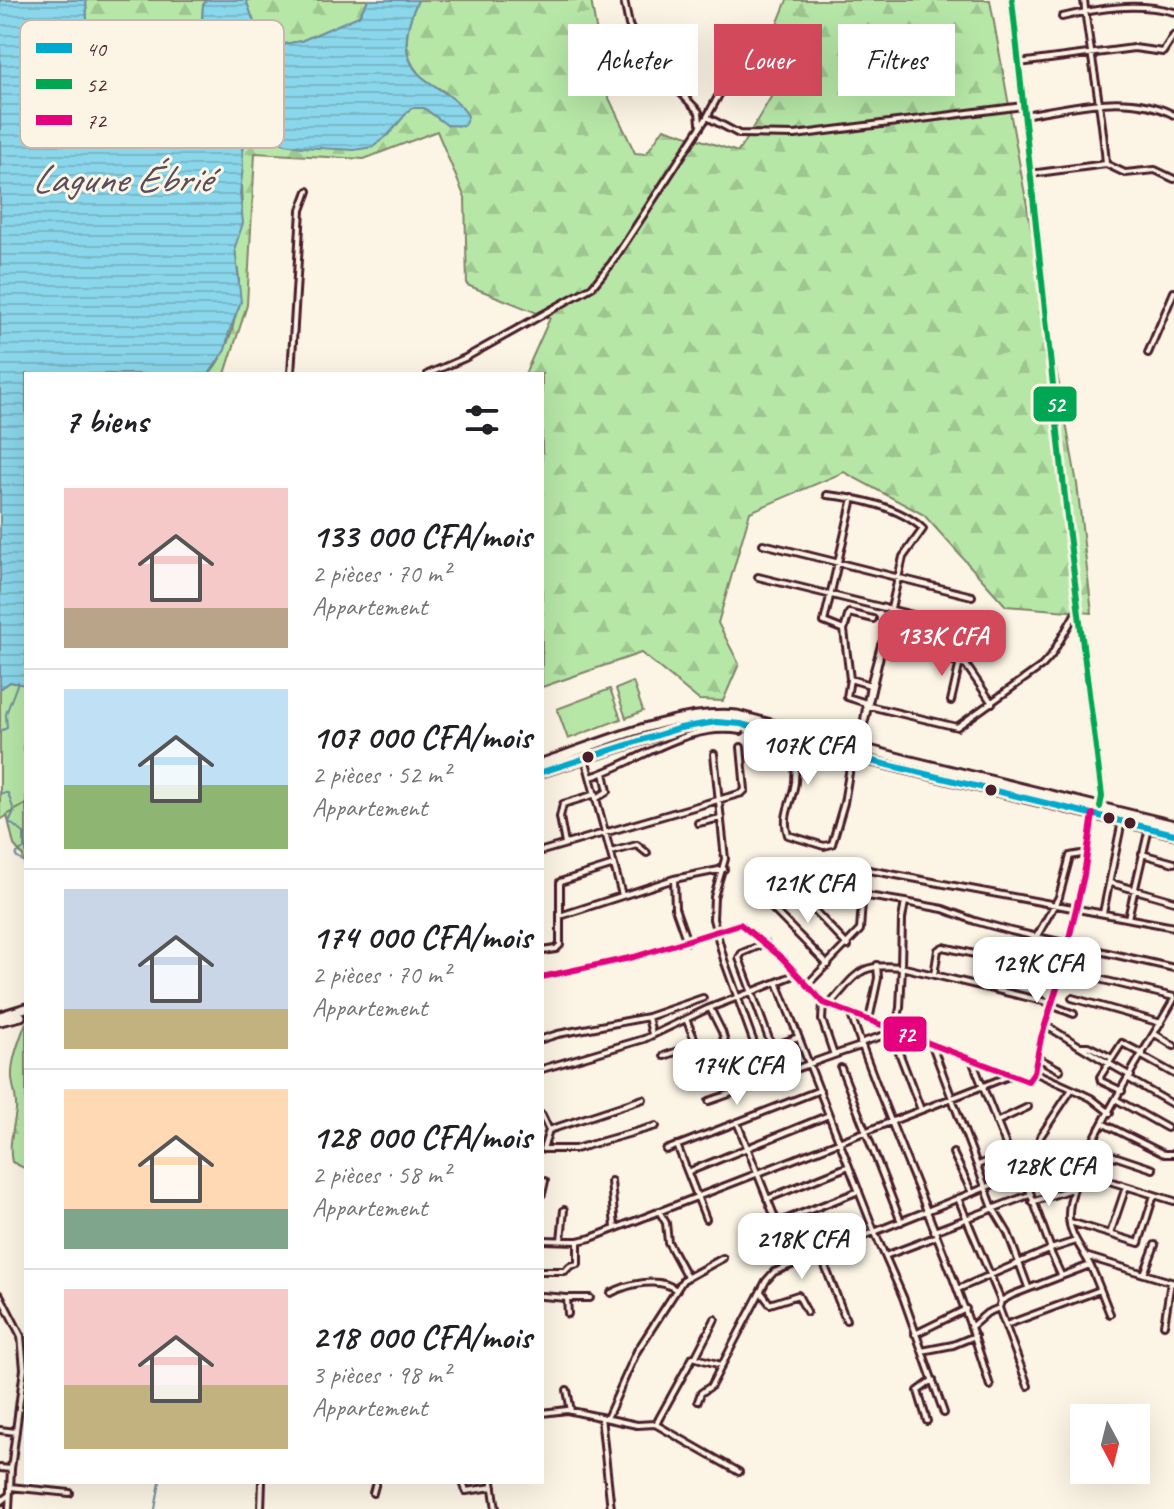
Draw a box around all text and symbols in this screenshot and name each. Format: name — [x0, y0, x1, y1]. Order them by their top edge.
legend — [20, 20, 284, 148]
chip: Acheter — [568, 24, 698, 96]
chip: Louer — [714, 24, 822, 96]
chip: Filtres — [838, 24, 955, 96]
text: 40 — [86, 35, 108, 63]
text: 52 — [86, 71, 108, 99]
text: 72 — [86, 107, 108, 135]
water label: Lagune Ébrié — [32, 154, 221, 204]
line badge: 52 — [1032, 385, 1078, 423]
text: 52 — [1045, 391, 1067, 419]
icon: filters — [460, 398, 504, 442]
text: 7 biens — [64, 399, 148, 442]
text: 133 000 CFA/mois — [312, 514, 531, 557]
icon: home — [128, 520, 224, 616]
text: 2 pièces · 70 m² — [312, 557, 450, 590]
text: Appartement — [312, 590, 427, 623]
pin: 133K CFA — [859, 610, 1025, 678]
text: 133K CFA — [896, 619, 988, 652]
text: 107 000 CFA/mois — [312, 715, 531, 758]
pin: 107K CFA — [725, 719, 891, 787]
icon: home — [128, 721, 224, 817]
text: 107K CFA — [762, 728, 854, 761]
unlabelled marker — [580, 749, 596, 765]
text: 2 pièces · 52 m² — [312, 758, 450, 791]
unlabelled marker — [983, 782, 999, 798]
text: Appartement — [312, 791, 427, 824]
unlabelled marker — [1101, 810, 1117, 826]
unlabelled marker — [1122, 815, 1138, 831]
pin: 121K CFA — [725, 857, 891, 925]
text: 121K CFA — [762, 866, 854, 899]
text: 174 000 CFA/mois — [312, 915, 531, 958]
icon: home — [128, 921, 224, 1017]
pin: 129K CFA — [954, 937, 1120, 1005]
text: 129K CFA — [991, 946, 1083, 979]
text: 2 pièces · 70 m² — [312, 958, 450, 991]
text: Appartement — [312, 991, 427, 1024]
line badge: 72 — [882, 1015, 928, 1053]
text: 72 — [895, 1021, 917, 1049]
pin: 174K CFA — [654, 1039, 820, 1107]
text: 174K CFA — [691, 1048, 783, 1081]
text: 128 000 CFA/mois — [312, 1115, 531, 1158]
icon: home — [128, 1121, 224, 1217]
pin: 128K CFA — [966, 1140, 1132, 1208]
text: 128K CFA — [1003, 1149, 1095, 1182]
text: 2 pièces · 58 m² — [312, 1158, 450, 1191]
text: Appartement — [312, 1191, 427, 1224]
pin: 218K CFA — [719, 1213, 885, 1281]
text: 218K CFA — [756, 1222, 848, 1255]
text: 218 000 CFA/mois — [312, 1315, 531, 1358]
icon: home — [128, 1321, 224, 1417]
text: 3 pièces · 98 m² — [312, 1358, 450, 1391]
text: Appartement — [312, 1391, 427, 1424]
north arrow — [1070, 1404, 1150, 1484]
map controls — [1070, 1404, 1150, 1484]

